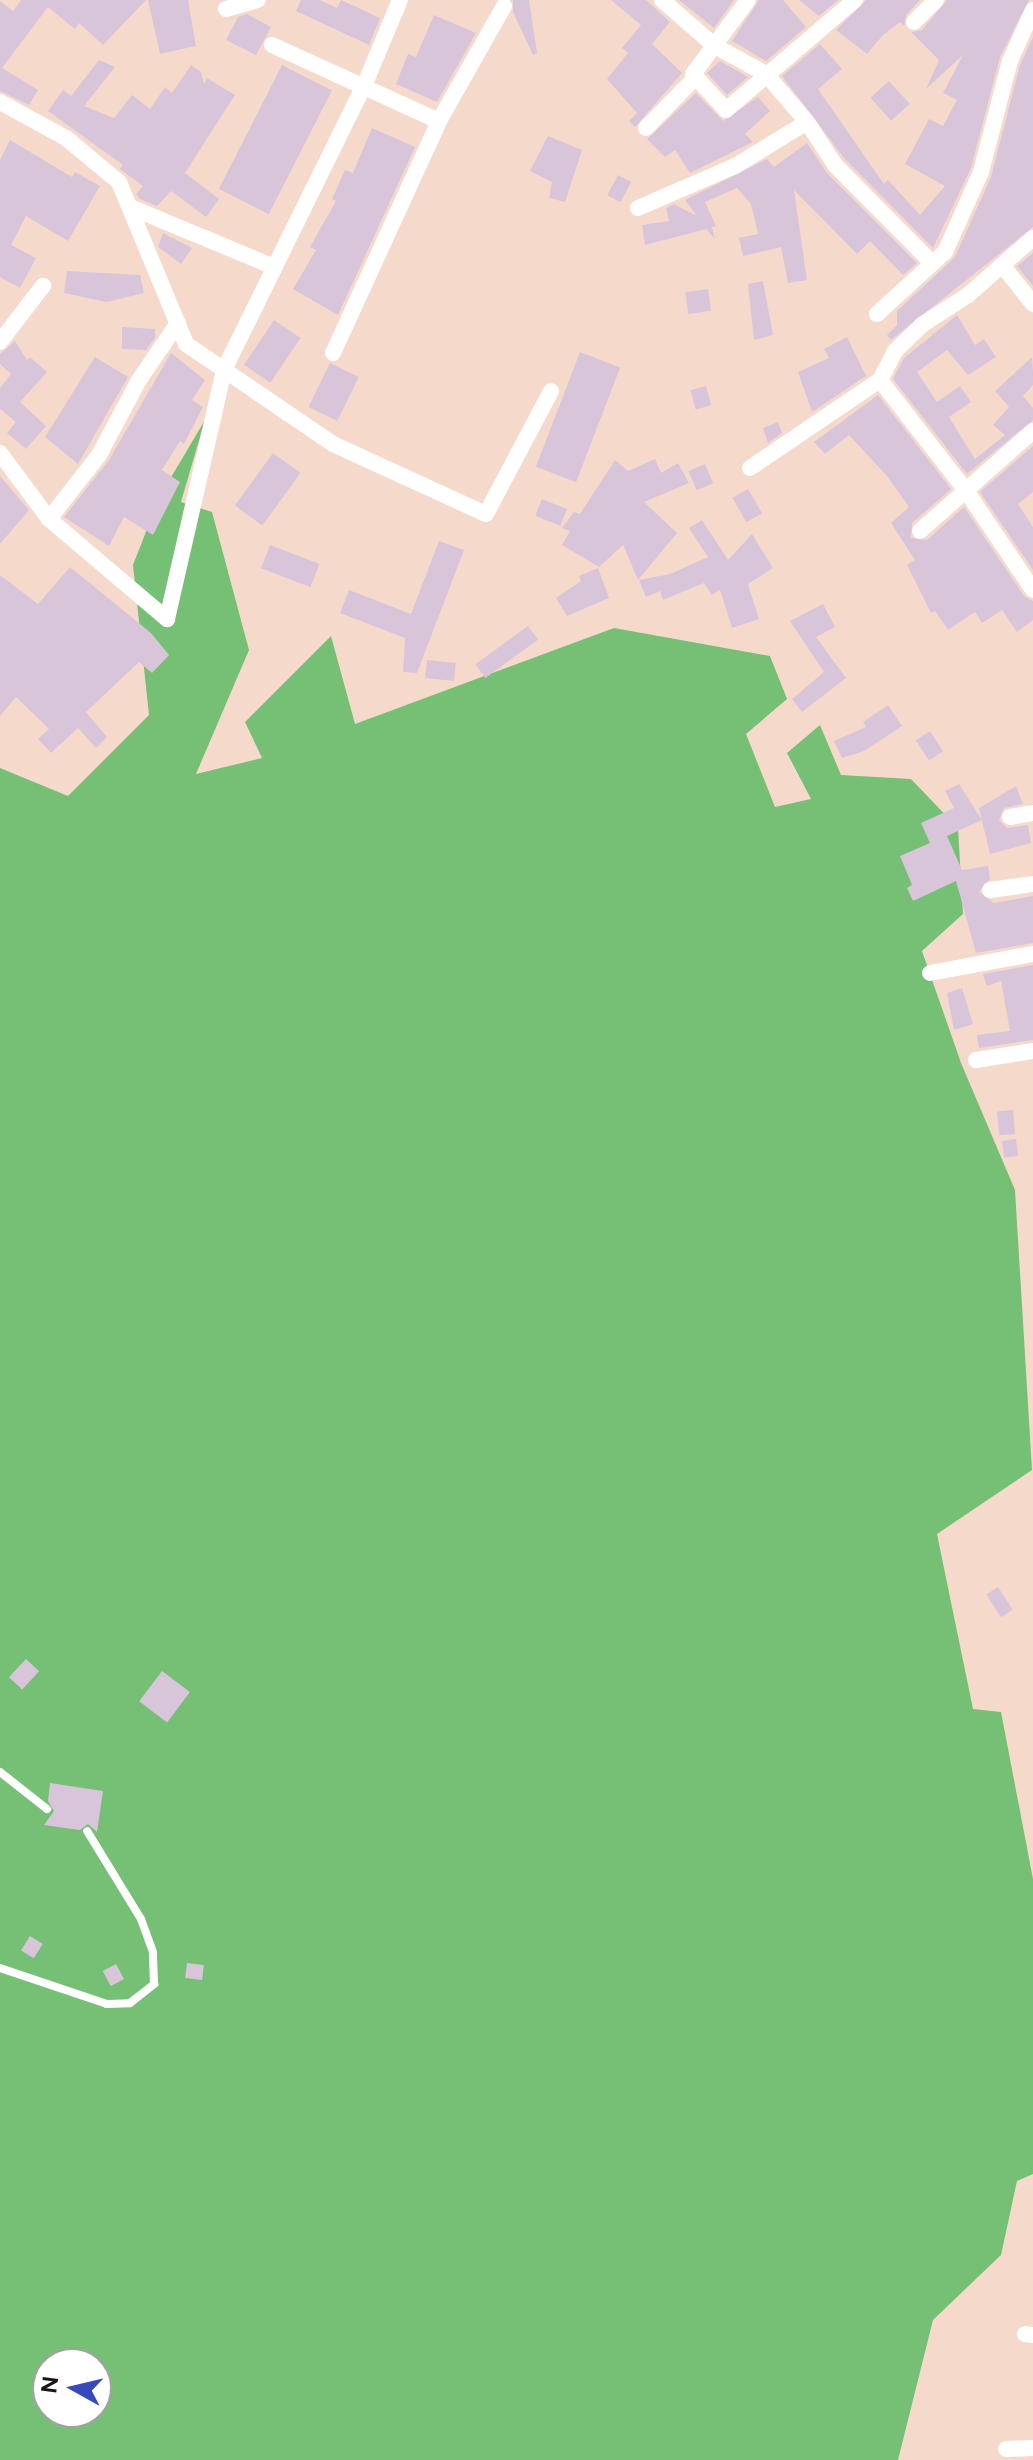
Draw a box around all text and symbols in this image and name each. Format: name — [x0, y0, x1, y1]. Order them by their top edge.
north arrow — [32, 2348, 112, 2428]
text: N — [35, 2375, 64, 2395]

